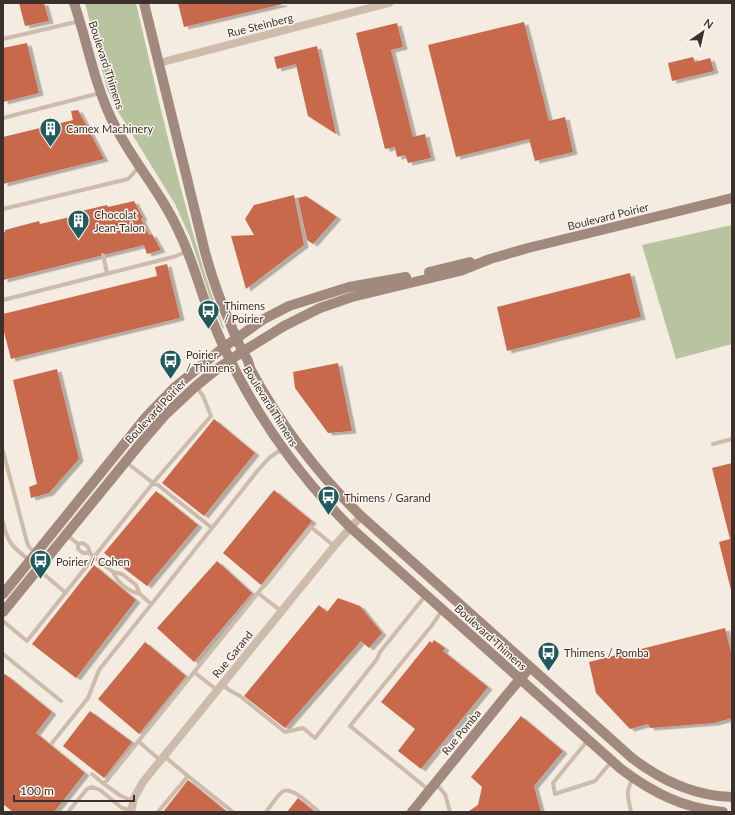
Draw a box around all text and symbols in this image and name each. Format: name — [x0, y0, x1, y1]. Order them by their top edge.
street label: Rue Steinberg — [226, 10, 294, 39]
north arrow — [683, 12, 723, 52]
text: N — [702, 16, 716, 31]
street label: Boulevard Thimens — [87, 19, 127, 111]
building icon: Camex Machinery — [38, 115, 64, 148]
place label: Camex Machinery — [66, 122, 153, 135]
street label: Boulevard Poirier — [566, 200, 650, 232]
building icon: Chocolat Jean-Talon — [66, 207, 92, 240]
place label: Chocolat Jean-Talon — [94, 208, 145, 234]
bus stop icon: Thimens / Poirier — [195, 298, 221, 331]
place label: Thimens / Poirier — [224, 299, 265, 325]
bus stop icon: Poirier / Thimens — [157, 347, 183, 380]
place label: Poirier / Thimens — [186, 348, 235, 374]
street label: Boulevard Thimens — [241, 364, 301, 449]
street label: Boulevard Poirier — [122, 376, 188, 446]
bus stop icon: Thimens / Garand — [316, 484, 342, 517]
place label: Thimens / Garand — [344, 491, 431, 504]
bus stop icon: Poirier / Cohen — [28, 548, 54, 581]
place label: Poirier / Cohen — [56, 555, 130, 568]
street label: Boulevard Thimens — [452, 601, 530, 673]
street label: Rue Garand — [209, 628, 255, 680]
bus stop icon: Thimens / Pomba — [535, 639, 561, 672]
place label: Thimens / Pomba — [564, 646, 649, 659]
street label: Rue Pomba — [439, 707, 483, 757]
scale bar — [14, 777, 134, 803]
text: 100 m — [20, 783, 54, 798]

